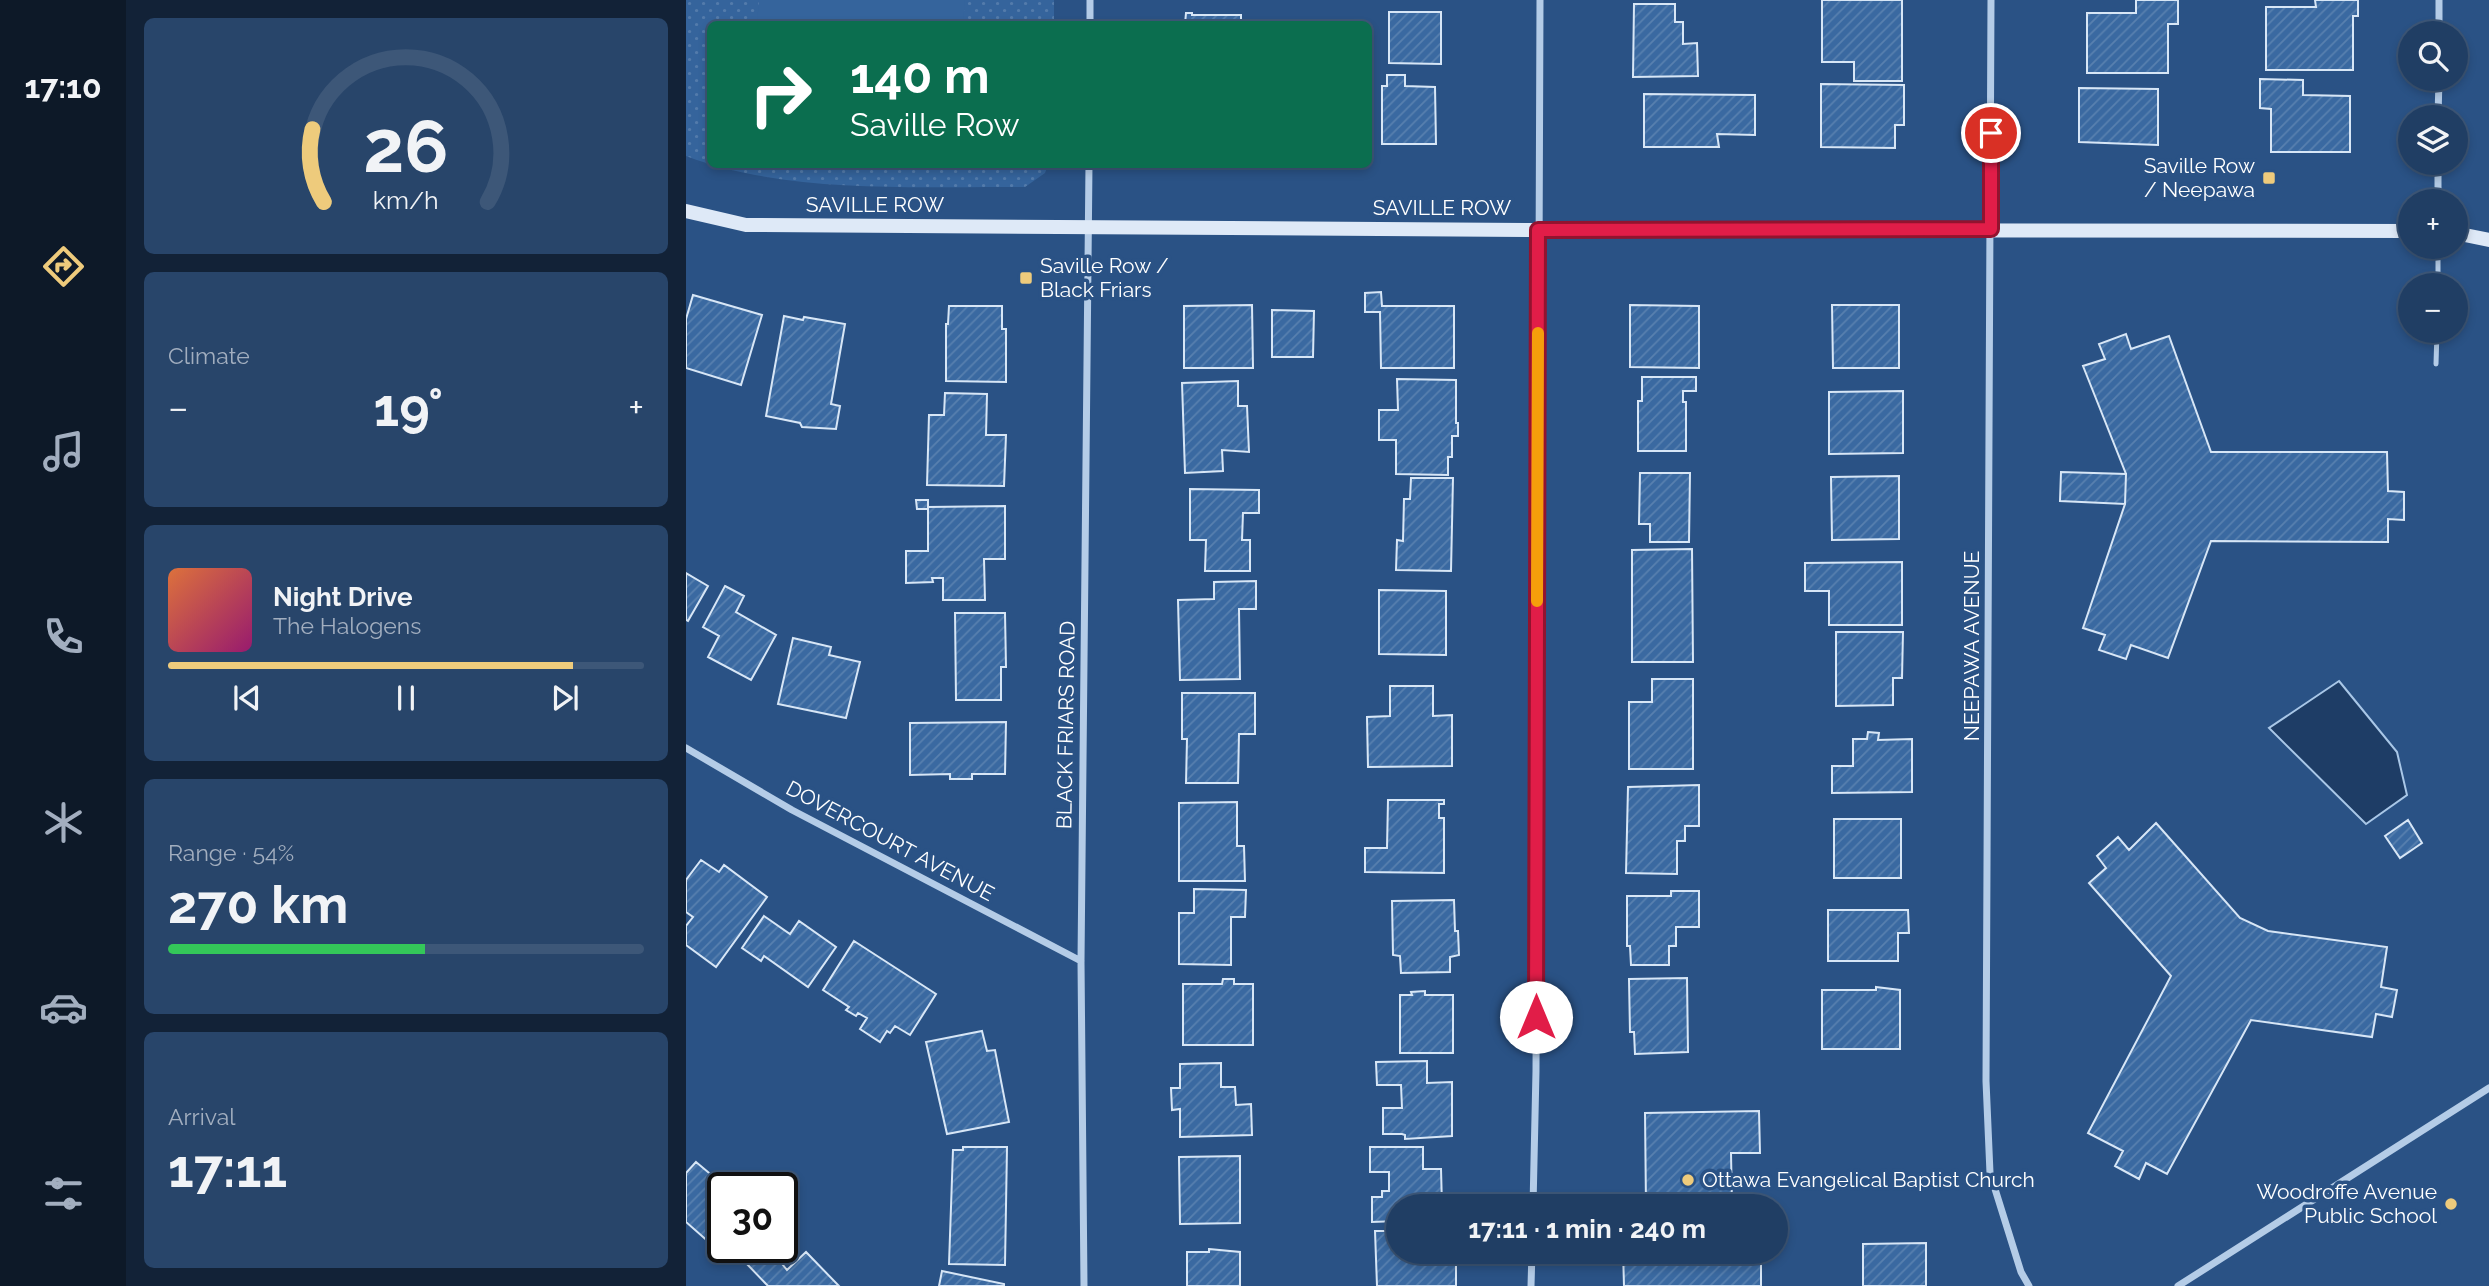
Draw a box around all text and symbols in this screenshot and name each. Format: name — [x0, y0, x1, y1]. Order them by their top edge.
map controls — [2398, 21, 2468, 343]
button: search — [2398, 21, 2468, 91]
text: 140 m — [850, 47, 990, 104]
icon: right — [735, 49, 826, 140]
text: 17:10 — [24, 68, 102, 105]
pin — [1961, 103, 2021, 163]
text: 26 — [363, 104, 449, 189]
button: layers — [2398, 105, 2468, 175]
text: Saville Row — [850, 106, 1020, 143]
icon: arrive — [1972, 114, 2010, 152]
place label: Saville Row / Neepawa — [2144, 153, 2255, 202]
marker: Saville Row / Neepawa — [2261, 170, 2277, 186]
text: km/h — [373, 185, 439, 215]
button: + — [2398, 189, 2468, 259]
street label: SAVILLE ROW — [806, 192, 944, 217]
street label: SAVILLE ROW — [1373, 195, 1511, 220]
icon: directions — [39, 242, 88, 291]
place label: Saville Row / Black Friars — [1040, 253, 1169, 302]
marker: Saville Row / Black Friars — [1018, 270, 1034, 286]
button: − — [2398, 273, 2468, 343]
text: Climate — [168, 342, 250, 369]
text: 19° — [374, 377, 443, 438]
text: − — [168, 385, 188, 430]
text: + — [628, 385, 644, 430]
icon: music — [39, 427, 88, 476]
street label: NEEPAWA AVENUE — [1959, 551, 1984, 741]
text: Night Drive — [273, 582, 412, 612]
icon: phone — [39, 612, 88, 661]
text: The Halogens — [273, 612, 421, 639]
street label: BLACK FRIARS ROAD — [1051, 621, 1080, 829]
icon: previous — [228, 679, 266, 717]
icon: pause — [387, 679, 425, 717]
icon: next — [546, 679, 584, 717]
street label: DOVERCOURT AVENUE — [782, 775, 999, 906]
icon: climate — [39, 798, 88, 847]
text: Range · 54% — [168, 839, 294, 866]
text: 270 km — [168, 874, 348, 935]
position arrow — [1499, 980, 1573, 1054]
icon: car — [39, 983, 88, 1032]
text: Arrival — [168, 1103, 235, 1130]
text: 17:11 — [168, 1138, 287, 1199]
place label: Ottawa Evangelical Baptist Church — [1702, 1167, 2035, 1192]
icon: filters — [39, 1169, 88, 1218]
speed limit sign: 30 — [707, 1172, 798, 1263]
marker: Ottawa Evangelical Baptist Church — [1680, 1172, 1696, 1188]
place label: Woodroffe Avenue Public School — [2256, 1179, 2437, 1228]
marker: Woodroffe Avenue Public School — [2443, 1196, 2459, 1212]
text: 17:11 · 1 min · 240 m — [1468, 1214, 1706, 1244]

